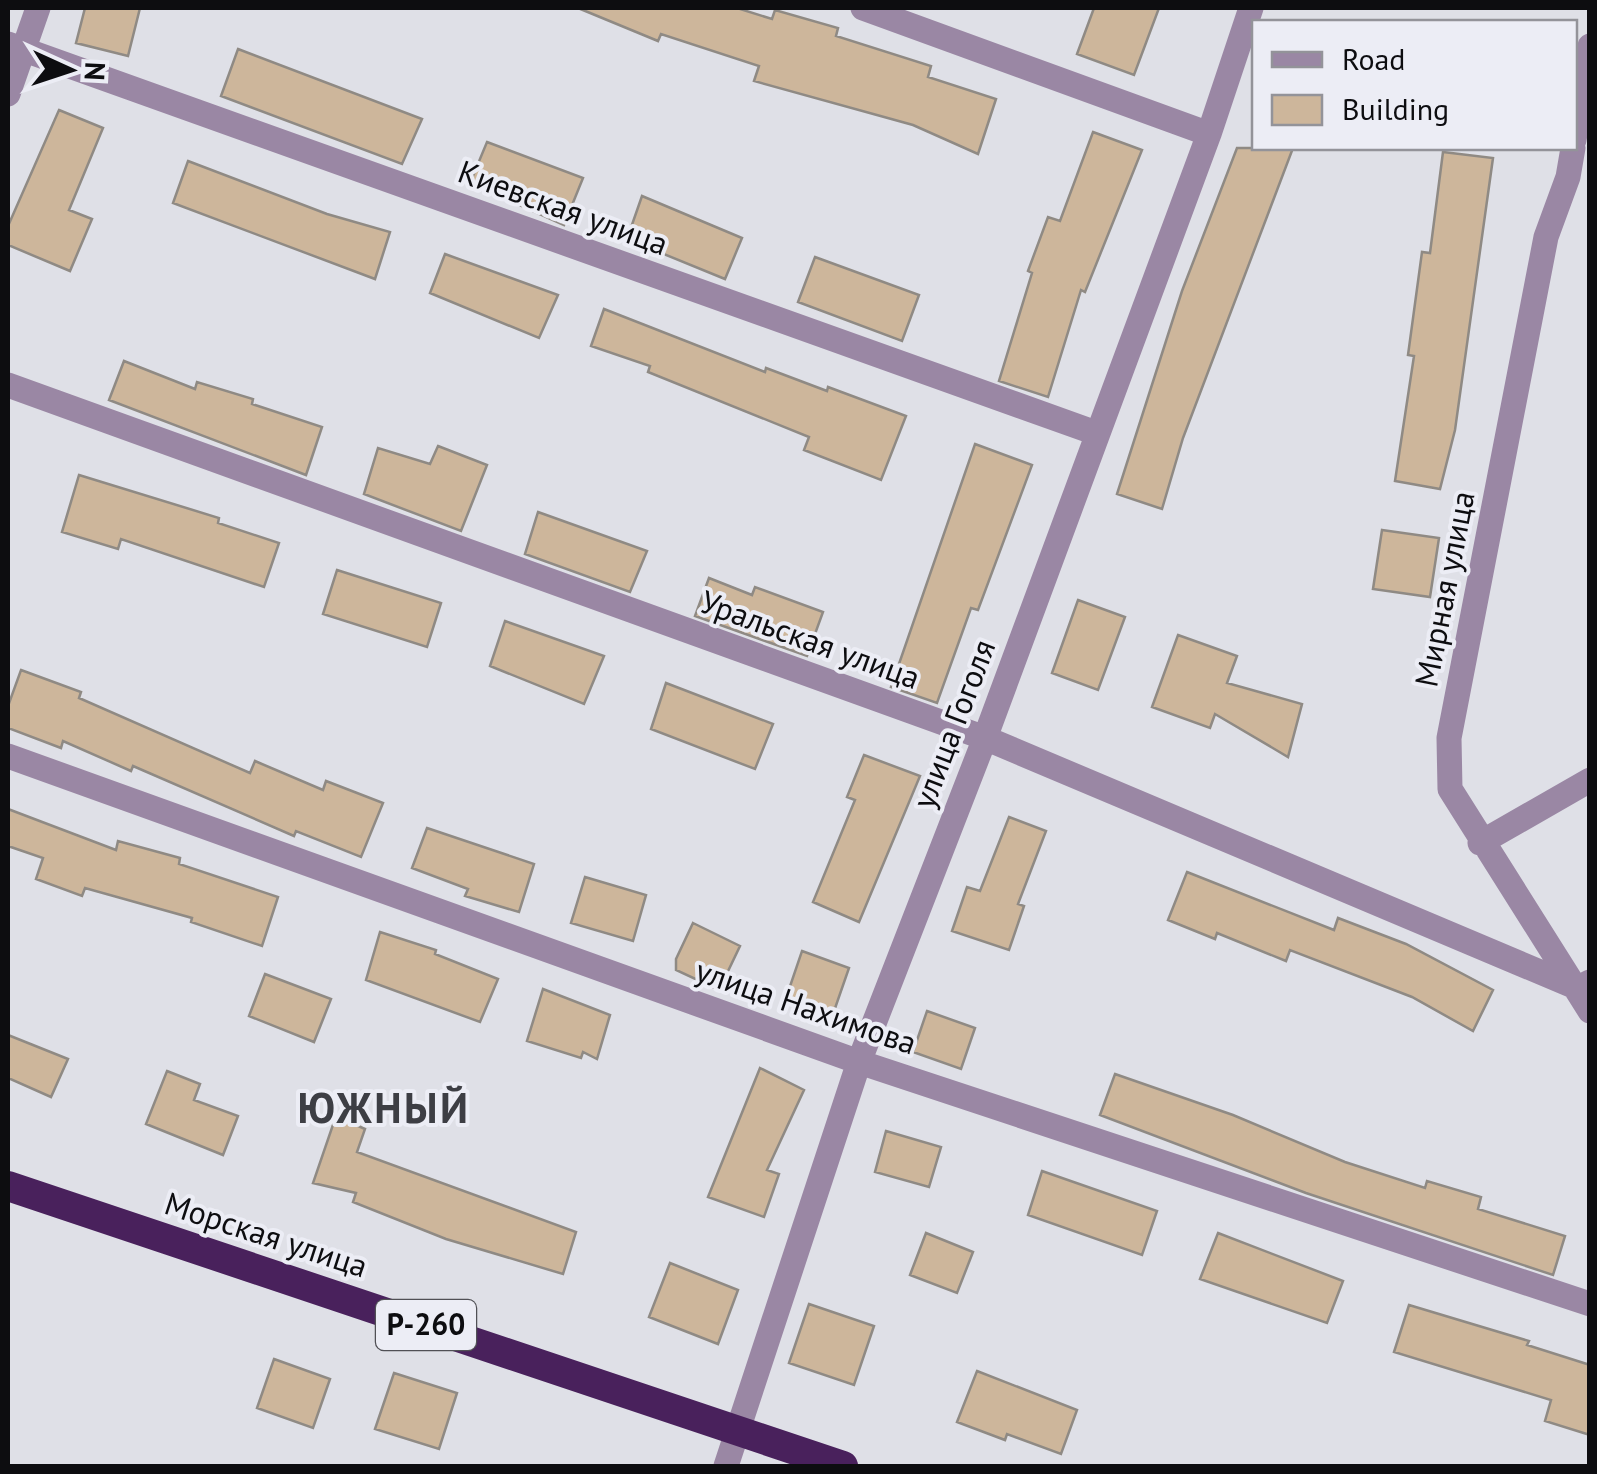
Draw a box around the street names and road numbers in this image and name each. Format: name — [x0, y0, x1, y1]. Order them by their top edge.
street label: Киевская улица — [453, 150, 674, 264]
street label: Мирная улица — [1404, 487, 1484, 690]
street label: Уральская улица — [695, 580, 926, 698]
street label: улица Гоголя — [902, 633, 1004, 814]
street label: улица Нахимова — [690, 949, 922, 1064]
street label: Морская улица — [160, 1182, 373, 1287]
road number: Р-260 — [376, 1300, 476, 1350]

